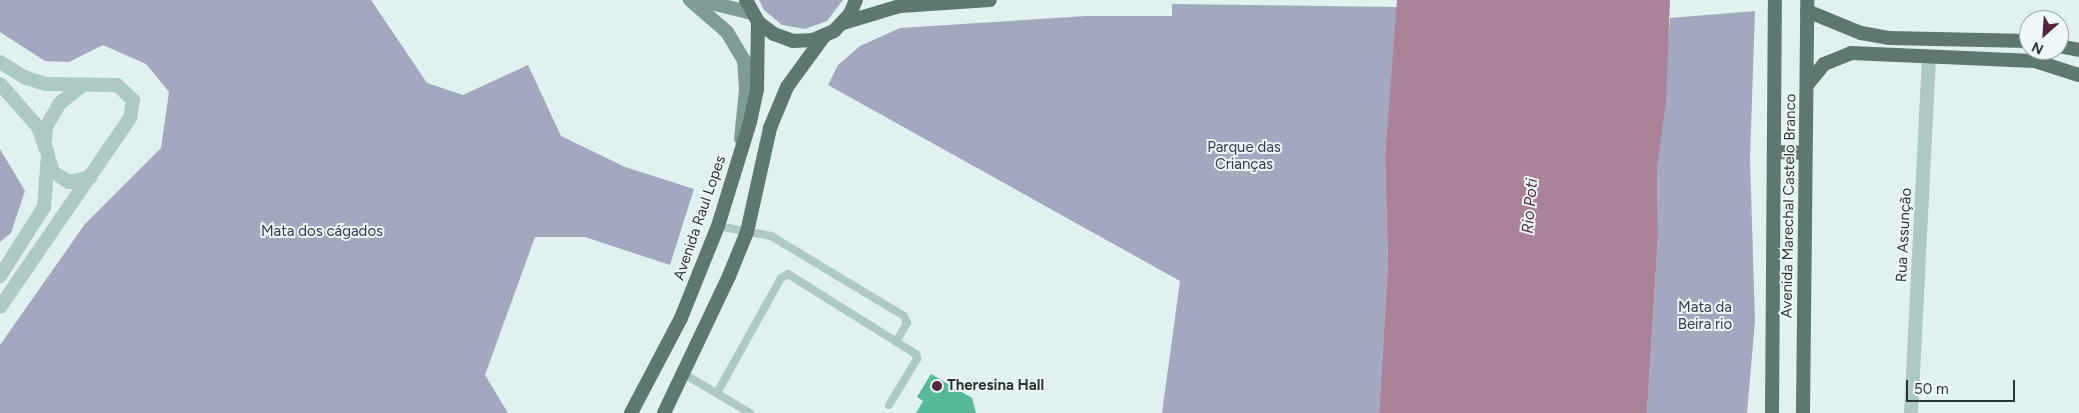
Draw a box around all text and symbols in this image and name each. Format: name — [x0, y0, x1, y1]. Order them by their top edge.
north arrow — [2019, 10, 2069, 60]
text: N — [2029, 38, 2046, 58]
street label: Avenida Marechal Castelo Branco — [1778, 94, 1800, 318]
park label: Parque das Crianças — [1207, 138, 1281, 173]
street label: Avenida Raul Lopes — [670, 153, 730, 283]
water label: Rio Poti — [1518, 178, 1542, 234]
street label: Rua Assunção — [1893, 187, 1915, 283]
park label: Mata dos cágados — [261, 223, 383, 241]
park label: Mata da Beira rio — [1678, 298, 1732, 333]
scale bar — [1909, 370, 2018, 402]
place label: Theresina Hall — [947, 377, 1044, 395]
marker: Theresina Hall — [931, 380, 943, 392]
text: 50 m — [1914, 380, 1949, 398]

